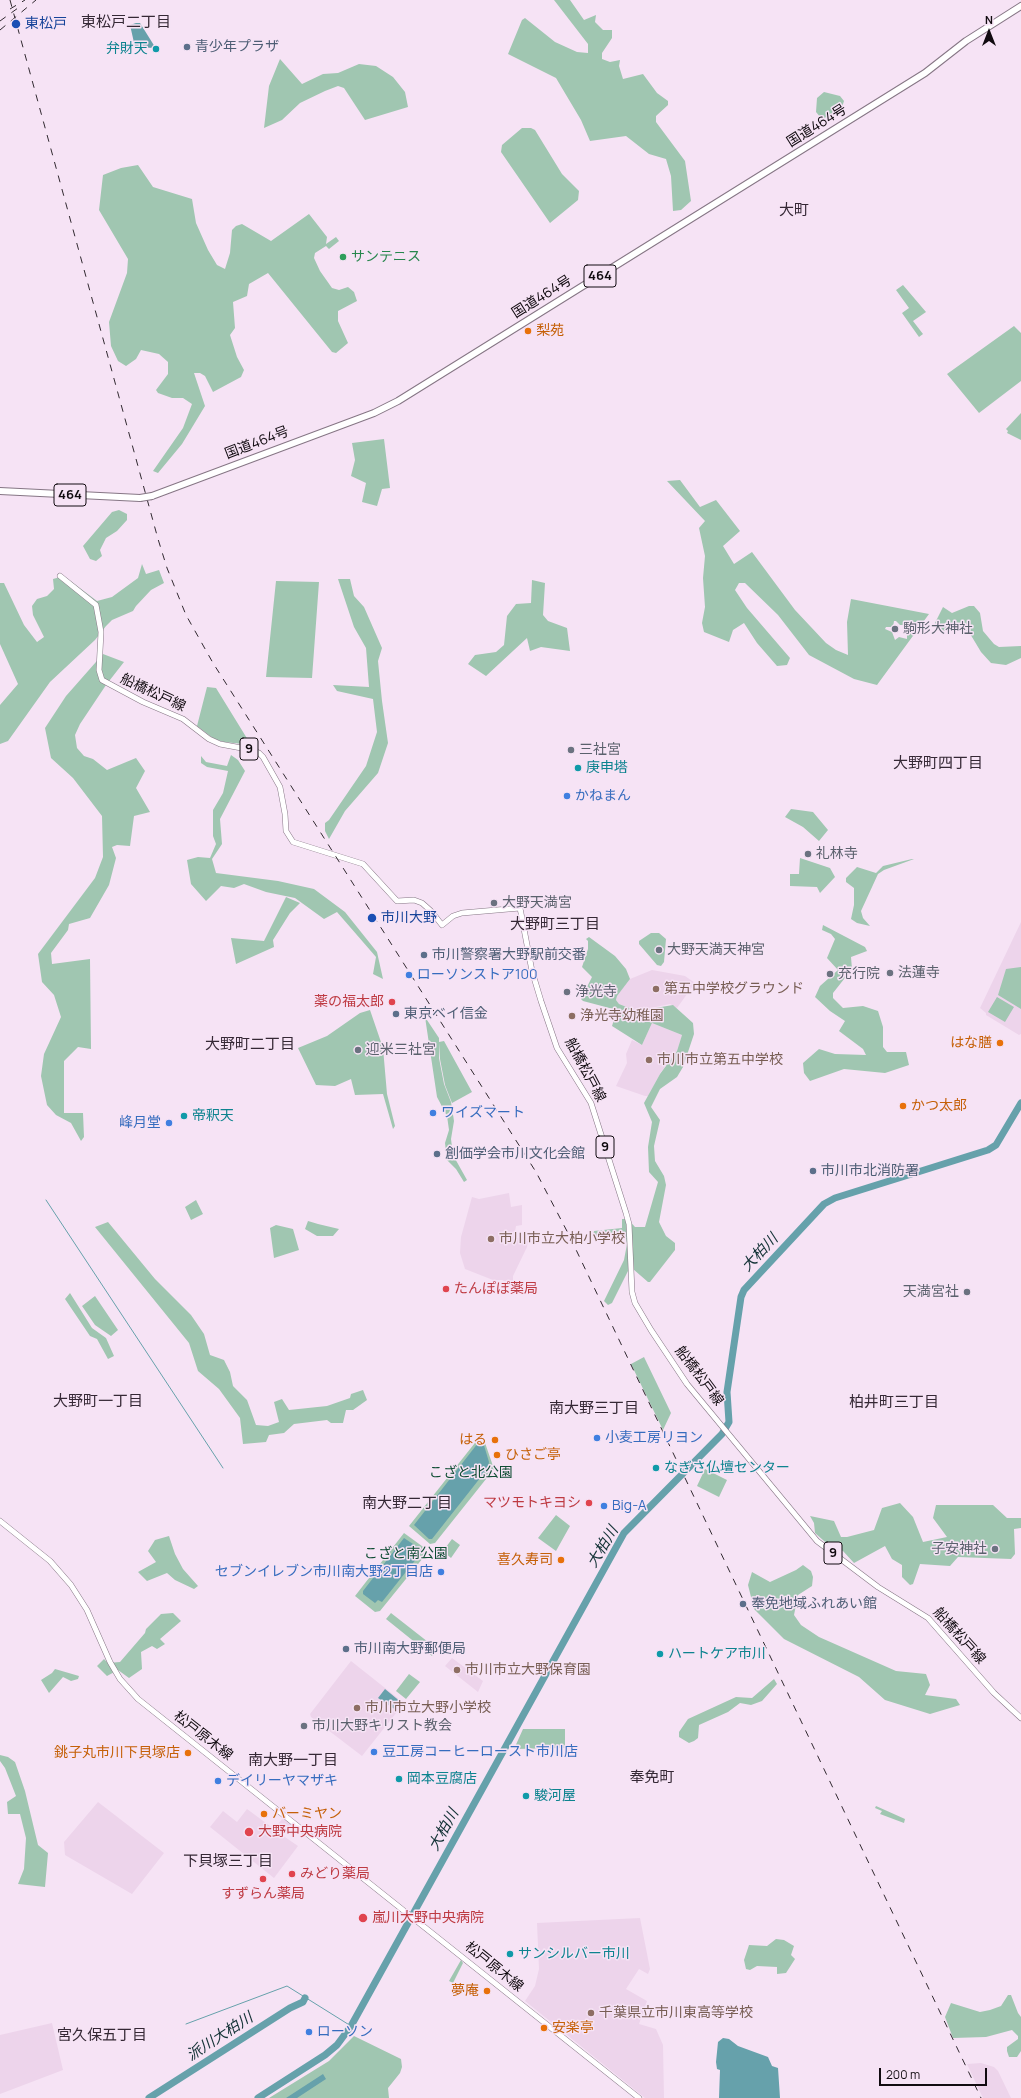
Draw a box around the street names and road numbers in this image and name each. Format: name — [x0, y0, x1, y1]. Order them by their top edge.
street label: 国道464号 — [784, 101, 850, 151]
road number: 464 — [584, 265, 616, 287]
street label: 国道464号 — [509, 272, 575, 322]
street label: 国道464号 — [223, 423, 291, 463]
road number: 464 — [54, 484, 86, 506]
street label: 船橋松戸線 — [118, 671, 188, 715]
road number: 9 — [240, 738, 258, 760]
street label: 船橋松戸線 — [561, 1035, 609, 1105]
road number: 9 — [596, 1136, 614, 1158]
street label: 船橋松戸線 — [671, 1343, 727, 1409]
road number: 9 — [824, 1542, 842, 1564]
street label: 船橋松戸線 — [929, 1604, 989, 1668]
street label: 松戸原木線 — [170, 1708, 236, 1764]
street label: 松戸原木線 — [462, 1938, 526, 1996]

